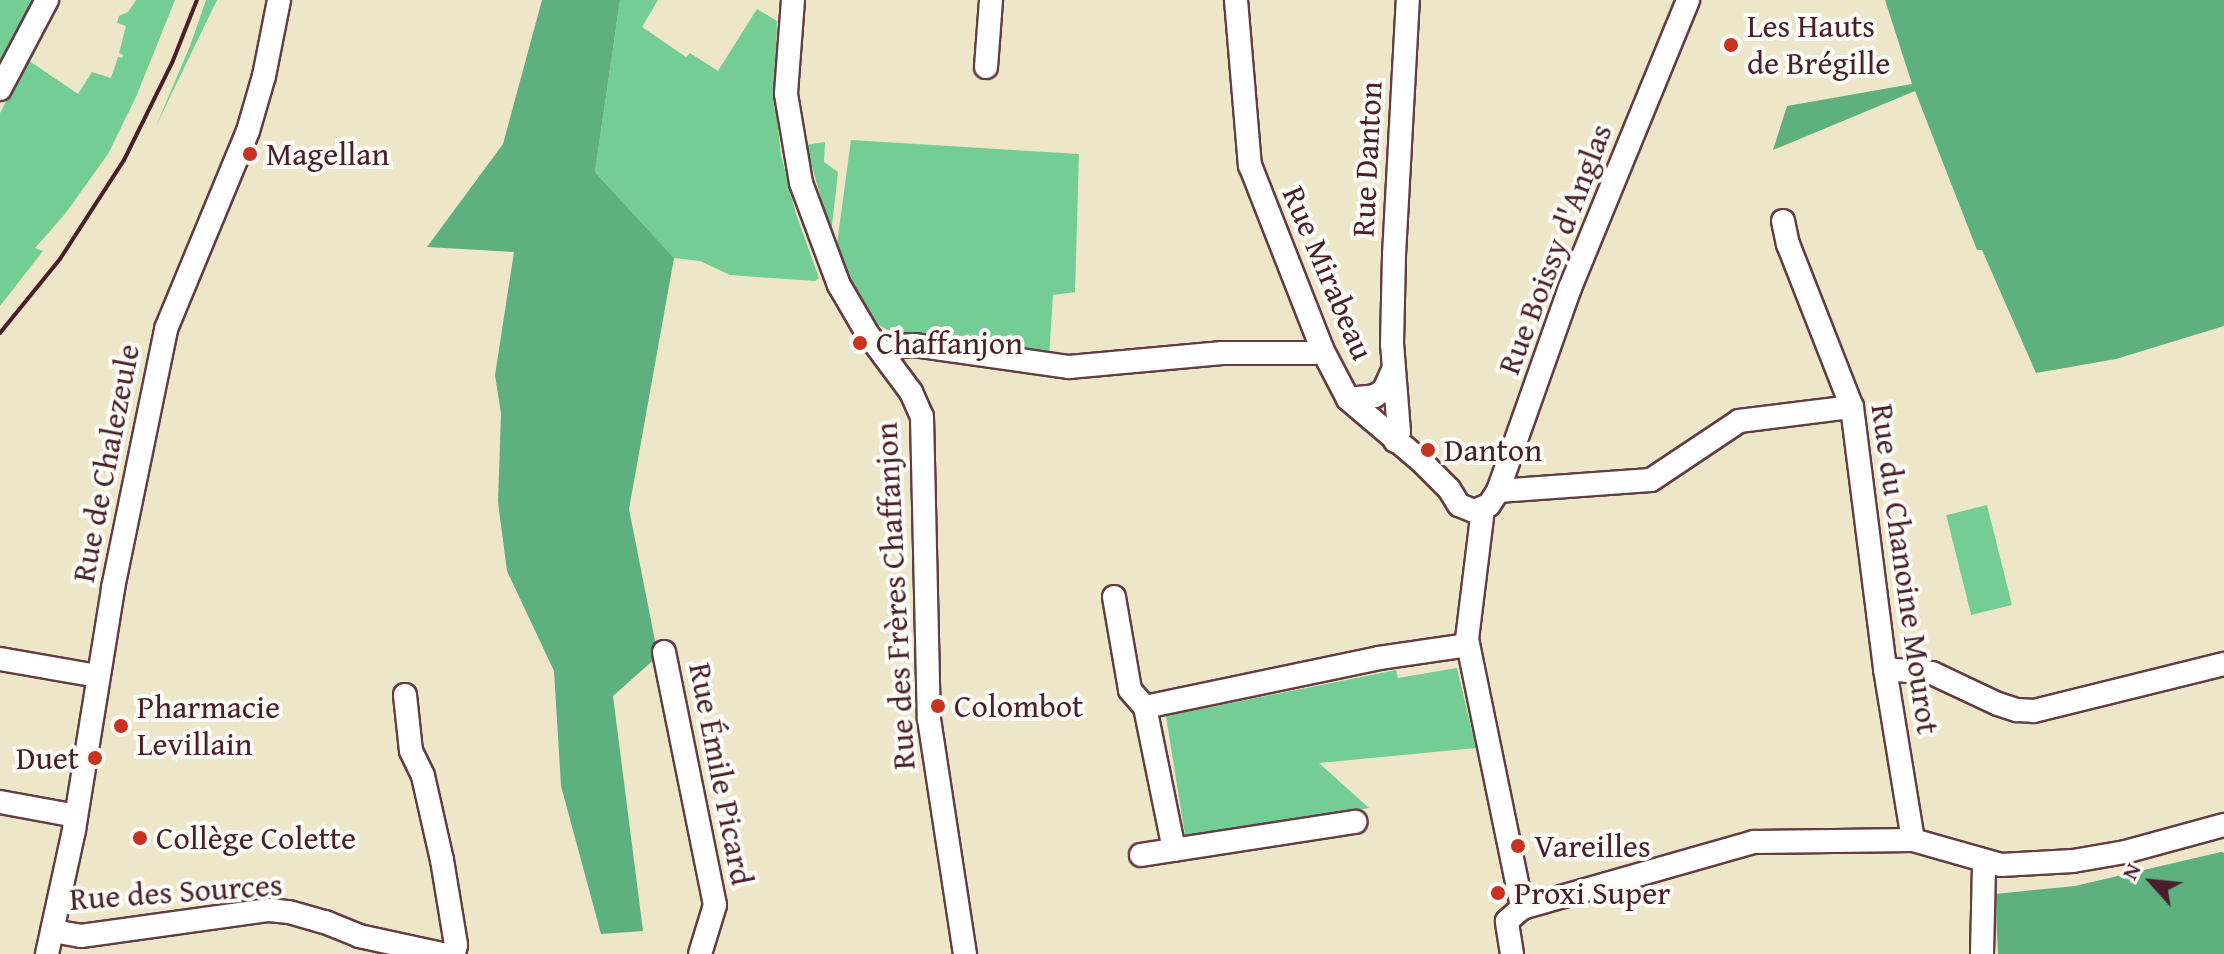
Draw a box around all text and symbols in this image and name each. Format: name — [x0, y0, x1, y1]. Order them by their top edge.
place label: Les Hauts de Brégille — [1747, 8, 1890, 83]
marker: Les Hauts de Brégille — [1722, 36, 1740, 54]
street label: Rue Danton — [1344, 80, 1390, 238]
street label: Rue Boissy d'Anglas — [1490, 118, 1620, 380]
place label: Magellan — [266, 135, 389, 173]
marker: Magellan — [241, 145, 259, 163]
street label: Rue Mirabeau — [1274, 180, 1382, 366]
place label: Chaffanjon — [876, 324, 1023, 362]
marker: Chaffanjon — [851, 334, 869, 352]
street label: Rue de Chalezeule — [64, 341, 148, 585]
street label: Rue du Chanoine Mourot — [1863, 401, 1947, 737]
street label: Rue des Frères Chaffanjon — [867, 421, 923, 771]
place label: Danton — [1444, 431, 1542, 469]
marker: Danton — [1419, 441, 1437, 459]
street label: Rue Émile Picard — [681, 660, 761, 888]
place label: Colombot — [954, 687, 1083, 725]
place label: Pharmacie Levillain — [137, 689, 280, 764]
marker: Colombot — [929, 697, 947, 715]
marker: Pharmacie Levillain — [112, 717, 130, 735]
place label: Duet — [16, 739, 79, 777]
marker: Duet — [86, 749, 104, 767]
place label: Collège Colette — [156, 819, 356, 857]
place label: Vareilles — [1534, 827, 1651, 865]
marker: Collège Colette — [131, 829, 149, 847]
marker: Vareilles — [1509, 837, 1527, 855]
north arrow — [2112, 842, 2192, 922]
text: N — [2113, 857, 2148, 885]
street label: Rue des Sources — [68, 865, 284, 919]
place label: Proxi Super — [1514, 874, 1670, 912]
marker: Proxi Super — [1489, 884, 1507, 902]

